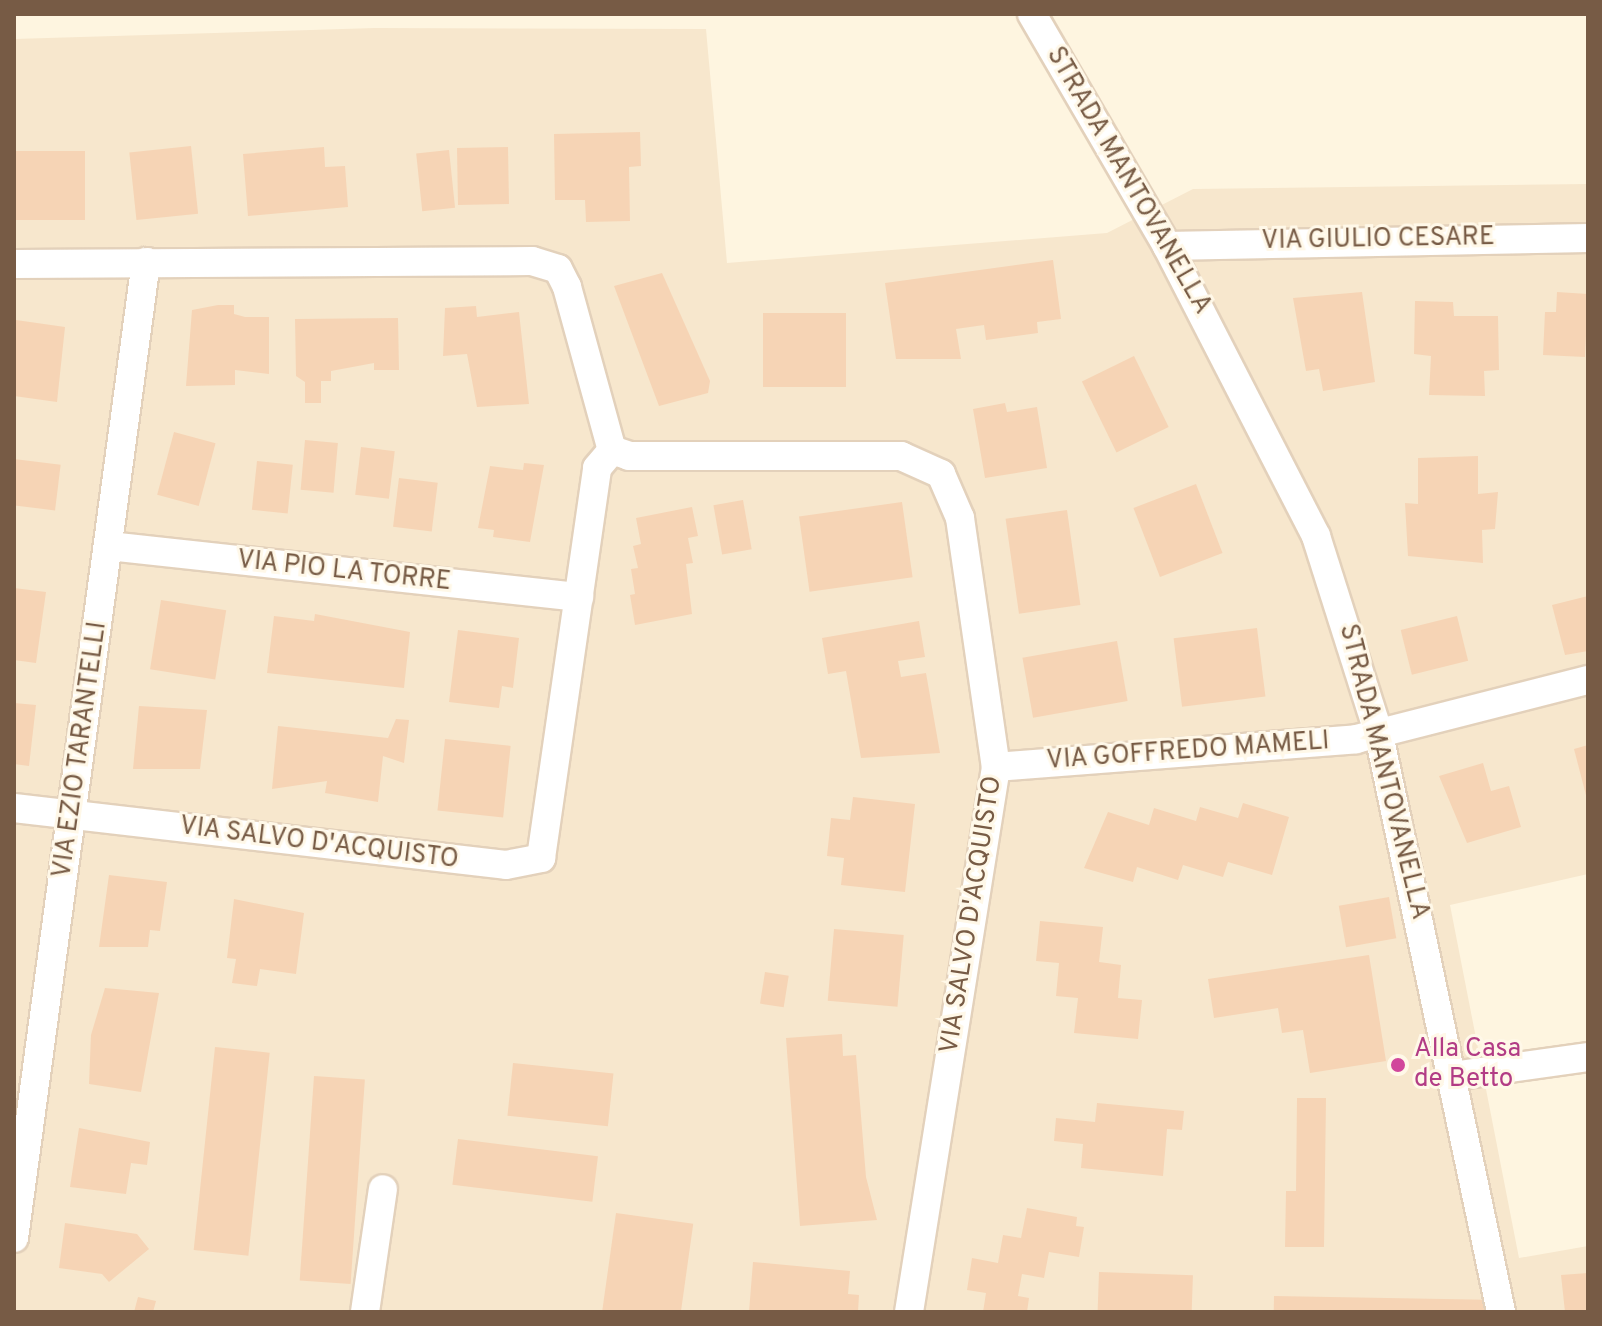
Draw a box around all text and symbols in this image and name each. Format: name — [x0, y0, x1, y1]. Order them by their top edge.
street label: STRADA MANTOVANELLA — [1038, 41, 1218, 321]
street label: VIA GIULIO CESARE — [1261, 222, 1495, 258]
street label: VIA PIO LA TORRE — [234, 545, 454, 599]
street label: VIA EZIO TARANTELLI — [47, 619, 115, 881]
street label: STRADA MANTOVANELLA — [1331, 621, 1435, 923]
street label: VIA GOFFREDO MAMELI — [1045, 727, 1331, 777]
street label: VIA SALVO D'ACQUISTO — [935, 773, 1009, 1057]
street label: VIA SALVO D'ACQUISTO — [177, 811, 461, 877]
place label: Alla Casa de Betto — [1414, 1034, 1521, 1096]
marker: Alla Casa de Betto — [1389, 1056, 1407, 1074]

